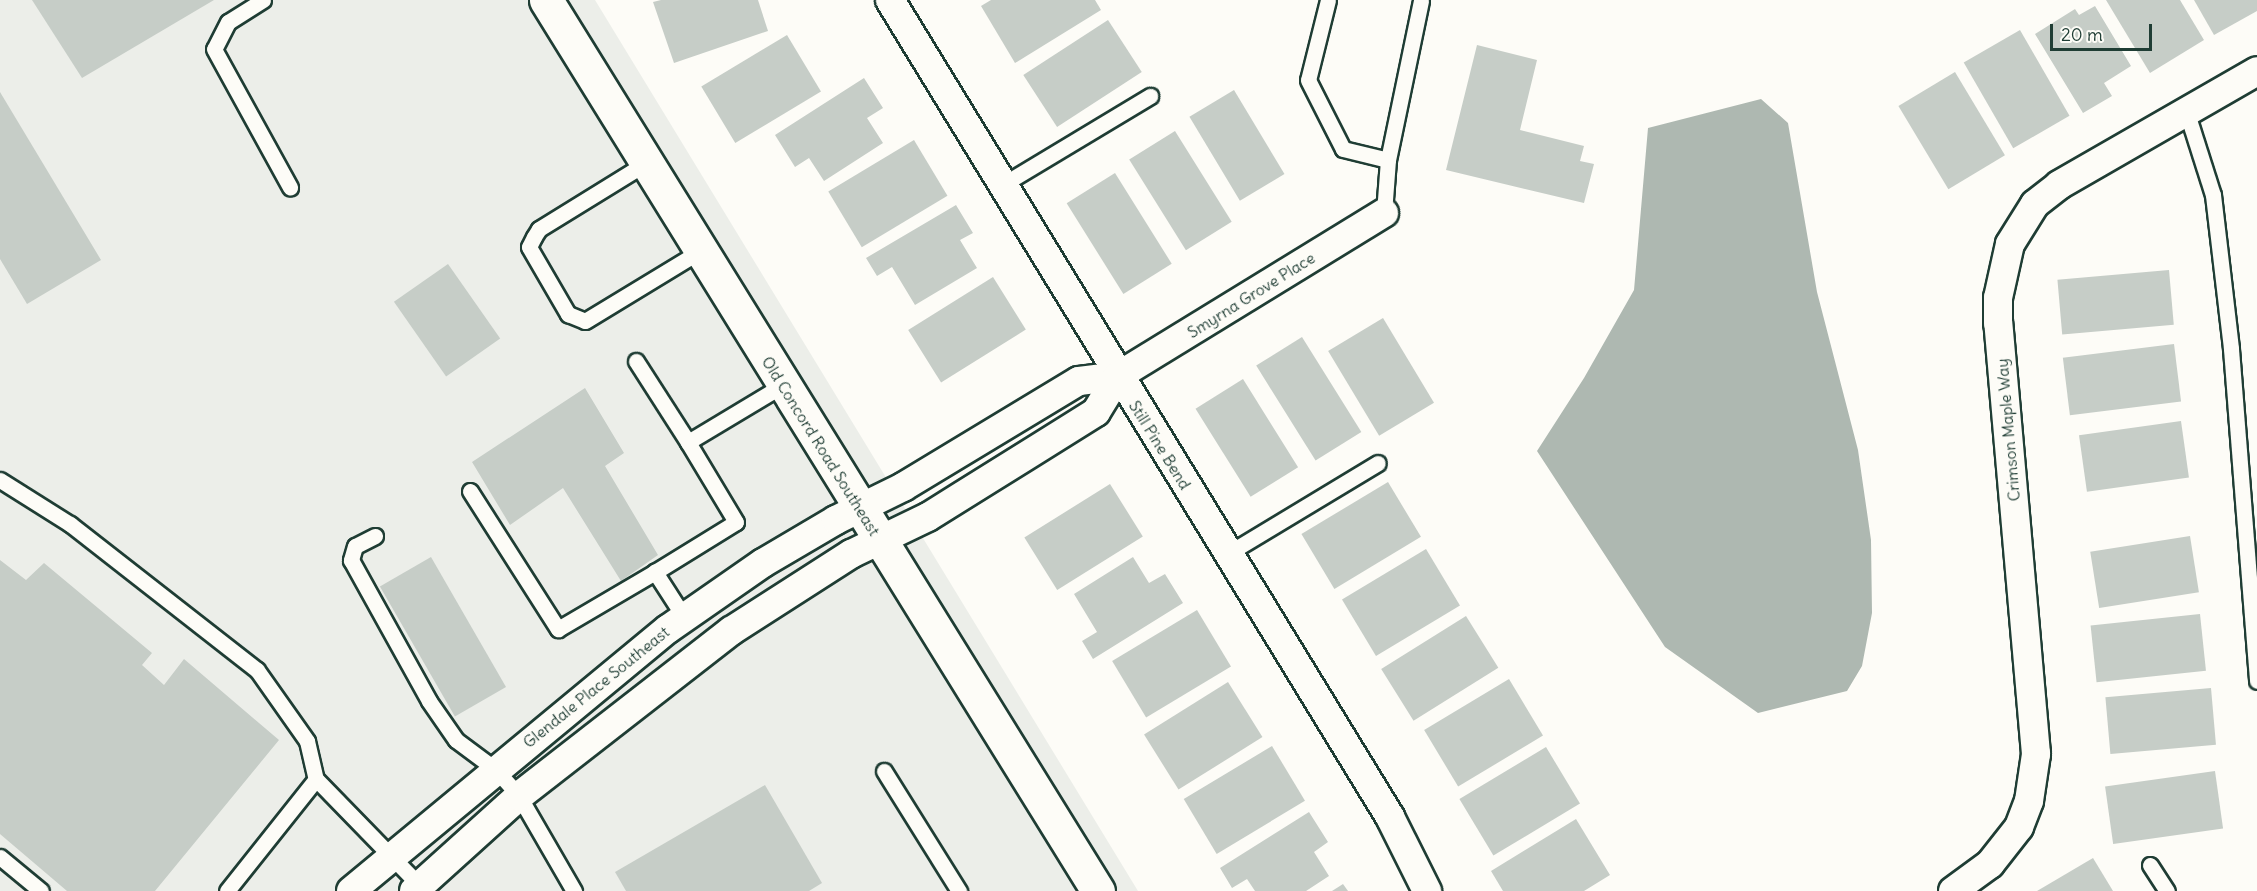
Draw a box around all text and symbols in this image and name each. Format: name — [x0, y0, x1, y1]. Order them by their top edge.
scale bar — [2053, 12, 2155, 50]
text: 20 m — [2061, 23, 2103, 46]
street label: Smyrna Grove Place — [1184, 248, 1318, 342]
street label: Old Concord Road Southeast — [758, 353, 884, 539]
street label: Crimson Maple Way — [1992, 358, 2024, 502]
street label: Still Pine Bend — [1125, 397, 1195, 493]
street label: Glendale Place Southeast — [519, 622, 673, 752]

